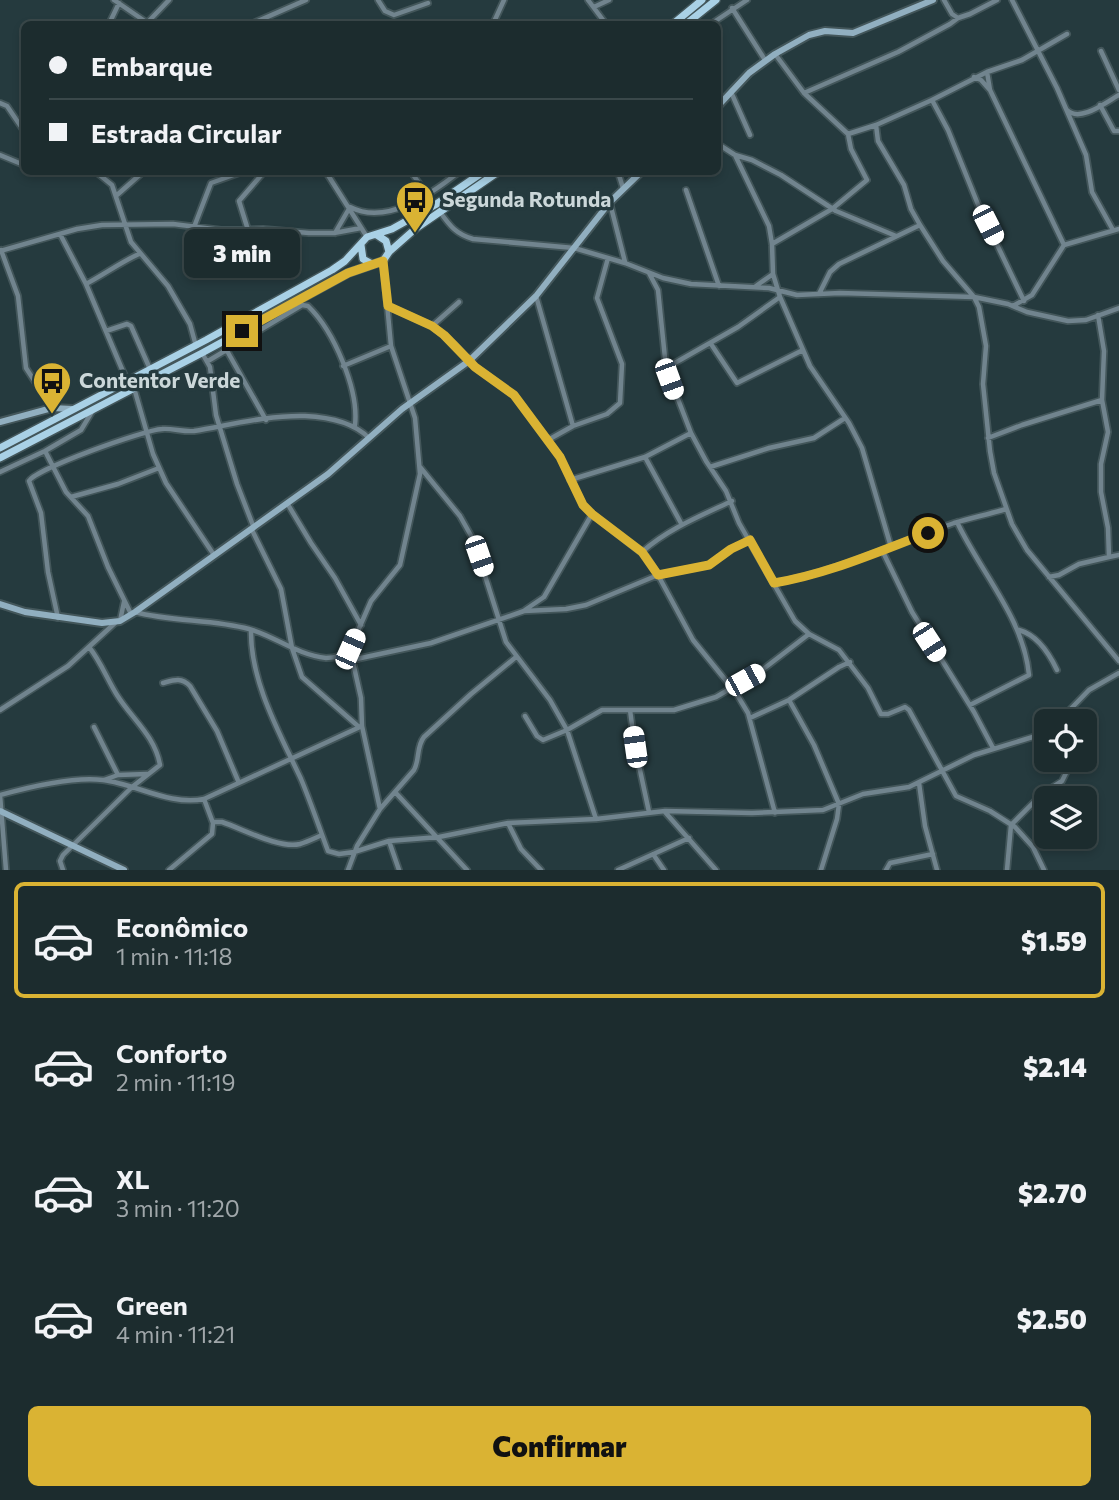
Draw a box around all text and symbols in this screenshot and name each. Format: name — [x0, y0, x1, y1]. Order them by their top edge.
text: Embarque — [91, 50, 212, 81]
text: Estrada Circular — [91, 117, 282, 148]
bus stop icon: Segunda Rotunda — [394, 179, 436, 234]
place label: Segunda Rotunda — [442, 186, 611, 211]
car — [970, 202, 1007, 248]
callout: 3 min — [184, 230, 300, 278]
text: 3 min — [213, 239, 271, 267]
route end — [226, 315, 258, 347]
car — [652, 356, 687, 402]
bus stop icon: Contentor Verde — [31, 360, 73, 415]
place label: Contentor Verde — [79, 367, 240, 392]
route start — [912, 517, 944, 549]
car — [463, 533, 496, 579]
car — [909, 619, 950, 665]
car — [332, 626, 369, 672]
car — [722, 661, 769, 699]
map controls — [1034, 709, 1097, 849]
button: locate — [1034, 709, 1097, 772]
car — [622, 725, 649, 769]
button: layers — [1034, 786, 1097, 849]
icon: car — [32, 909, 95, 972]
text: Econômico — [116, 911, 248, 942]
text: $1.59 — [1021, 925, 1087, 956]
text: 1 min · 11:18 — [116, 942, 233, 970]
icon: car — [32, 1035, 95, 1098]
text: Conforto — [116, 1037, 227, 1068]
text: $2.14 — [1023, 1051, 1087, 1082]
text: 2 min · 11:19 — [116, 1068, 235, 1096]
icon: car — [32, 1161, 95, 1224]
text: XL — [116, 1163, 150, 1194]
text: $2.70 — [1018, 1177, 1087, 1208]
text: 3 min · 11:20 — [116, 1194, 240, 1222]
icon: car — [32, 1287, 95, 1350]
text: Green — [116, 1289, 188, 1320]
text: $2.50 — [1017, 1303, 1087, 1334]
text: 4 min · 11:21 — [116, 1320, 235, 1348]
button: Confirmar — [28, 1406, 1091, 1486]

